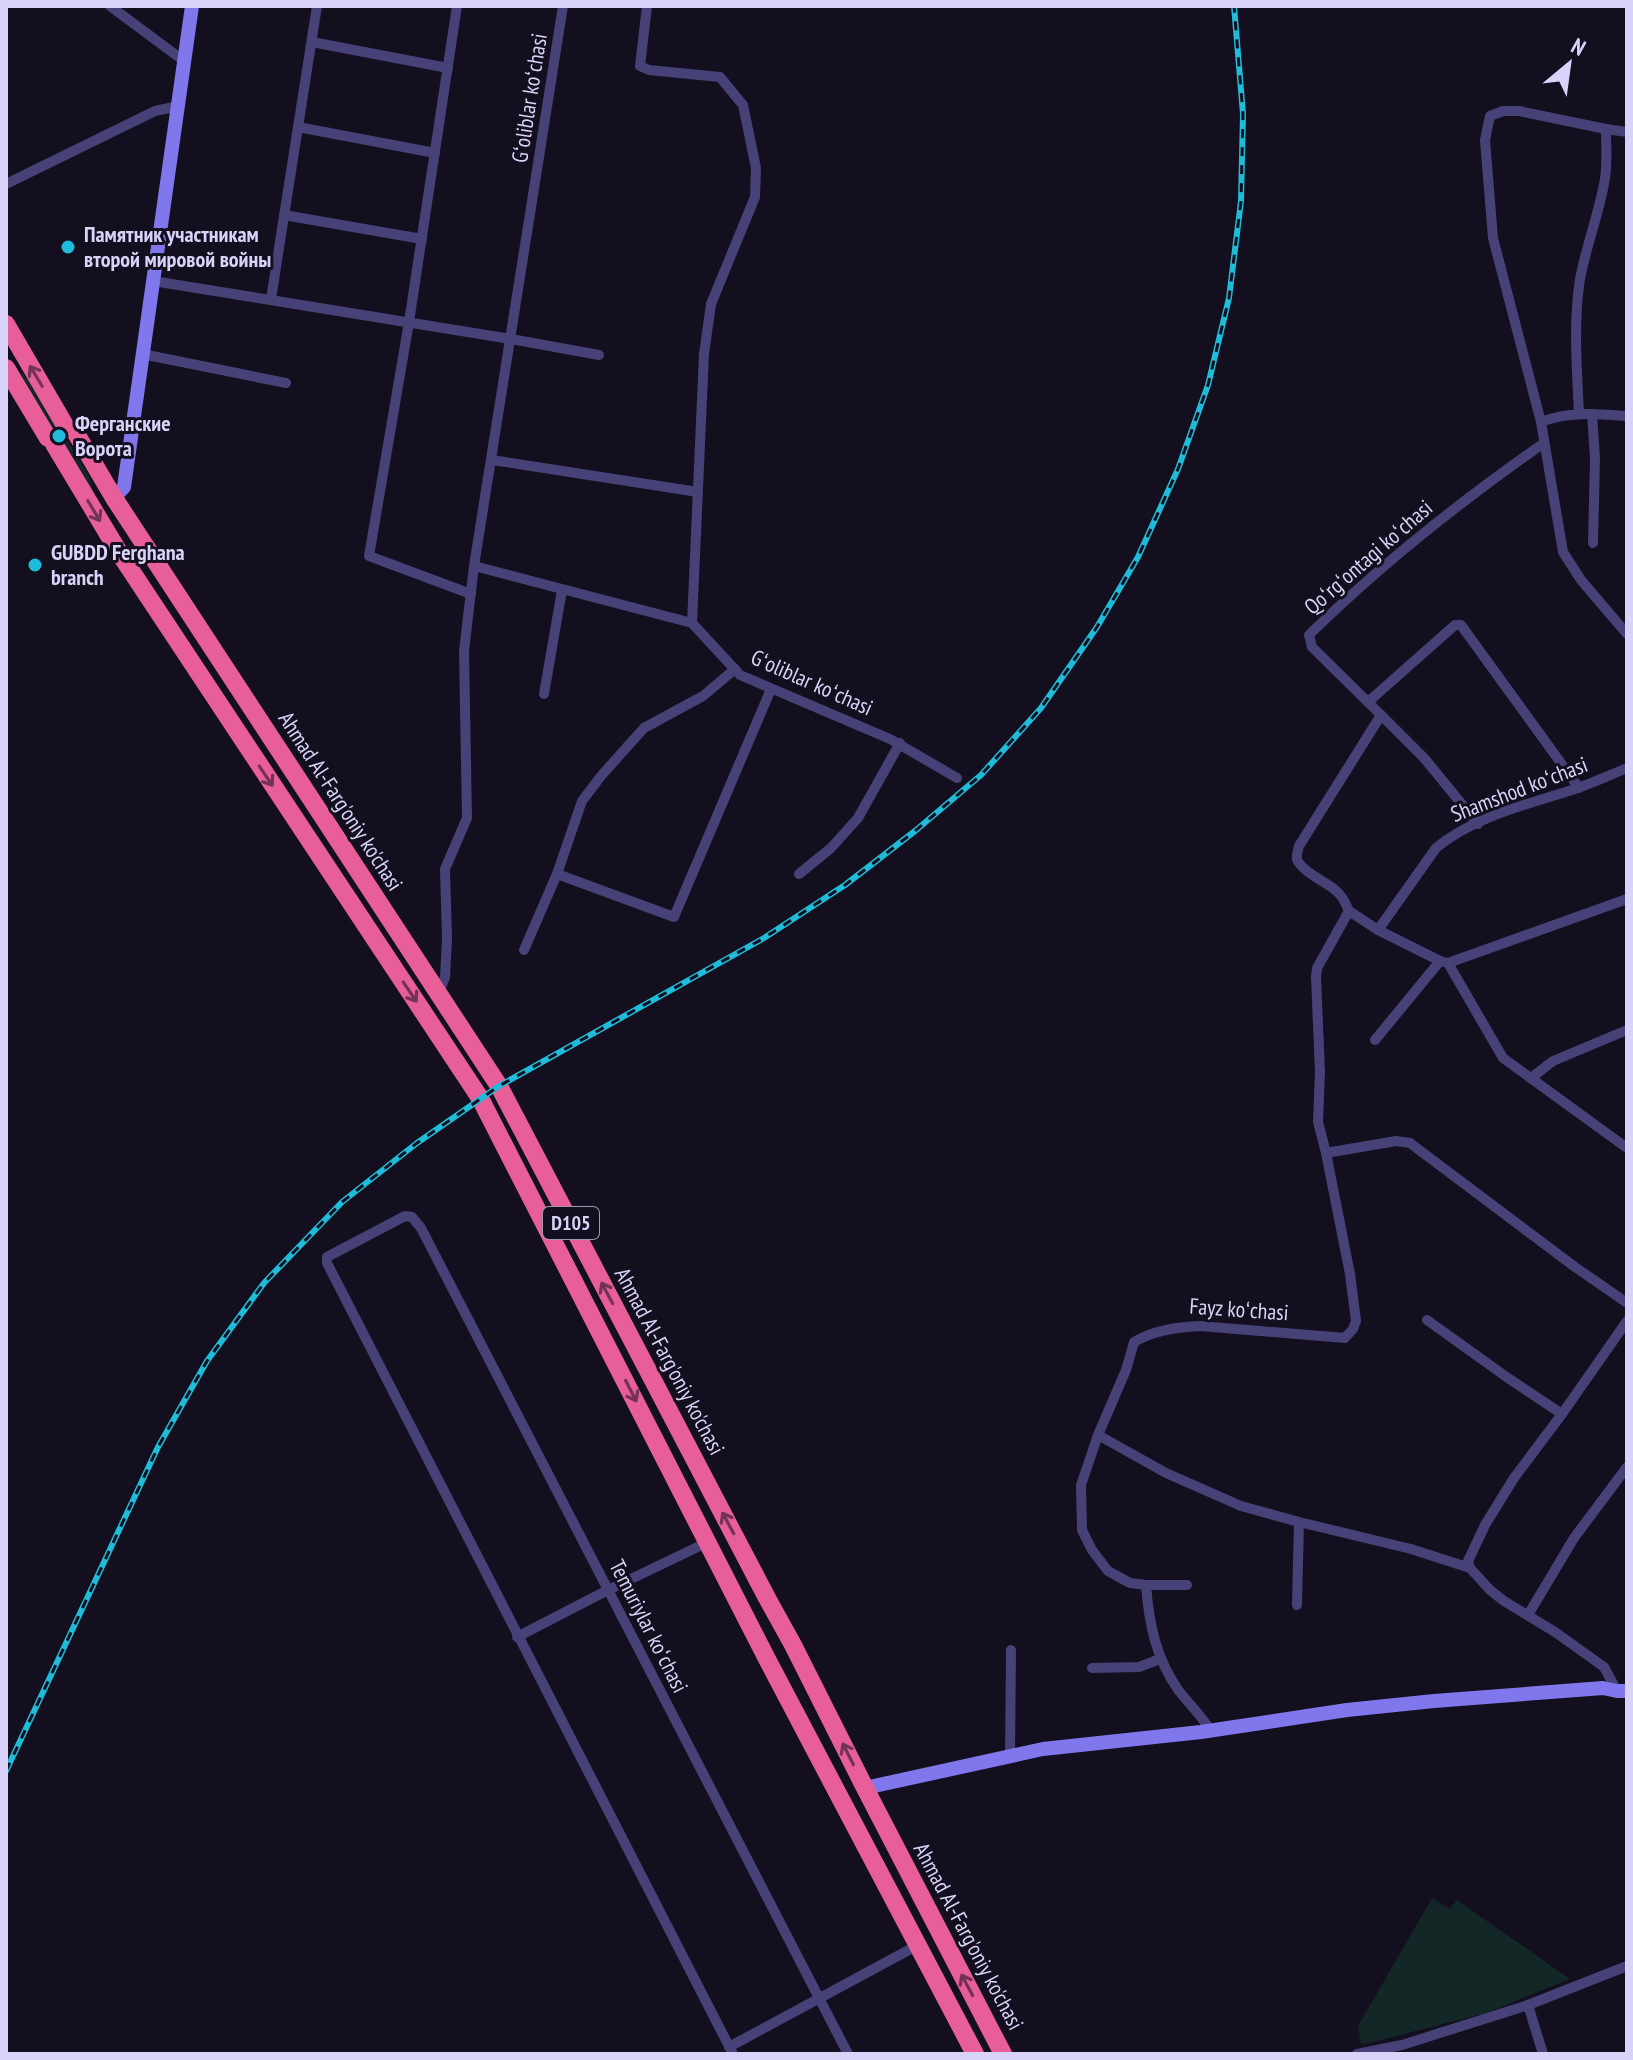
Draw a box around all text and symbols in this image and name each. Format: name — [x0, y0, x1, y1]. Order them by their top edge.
north arrow — [1529, 24, 1609, 104]
street label: Gʻoliblar koʻchasi — [505, 31, 553, 165]
text: N — [1567, 31, 1591, 62]
place label: Памятник участникам второй мировой войны — [84, 220, 271, 273]
marker: Памятник участникам второй мировой войны — [59, 238, 77, 256]
one-way arrow — [28, 364, 43, 388]
place label: Ферганские Ворота — [75, 409, 171, 462]
marker: Ферганские Ворота — [50, 427, 68, 445]
street label: Qoʻrgʻontagi koʻchasi — [1298, 494, 1438, 620]
one-way arrow — [86, 499, 102, 522]
place label: GUBDD Ferghana branch — [51, 538, 185, 591]
marker: GUBDD Ferghana branch — [26, 556, 44, 574]
street label: Gʻoliblar koʻchasi — [747, 643, 877, 721]
street label: Ahmad Al-Farg'oniy ko'chasi — [273, 706, 409, 896]
street label: Shamshod koʻchasi — [1447, 750, 1591, 828]
one-way arrow — [258, 764, 274, 787]
one-way arrow — [402, 981, 418, 1003]
road number: D105 — [543, 1207, 599, 1239]
street label: Ahmad Al-Farg'oniy ko'chasi — [609, 1263, 731, 1459]
one-way arrow — [599, 1282, 615, 1305]
street label: Fayz koʻchasi — [1188, 1292, 1290, 1326]
one-way arrow — [623, 1378, 639, 1402]
one-way arrow — [719, 1512, 735, 1536]
street label: Temuriylar koʻchasi — [604, 1555, 694, 1697]
one-way arrow — [840, 1742, 855, 1766]
street label: Ahmad Al-Farg'oniy ko'chasi — [908, 1838, 1030, 2034]
one-way arrow — [959, 1973, 975, 1997]

